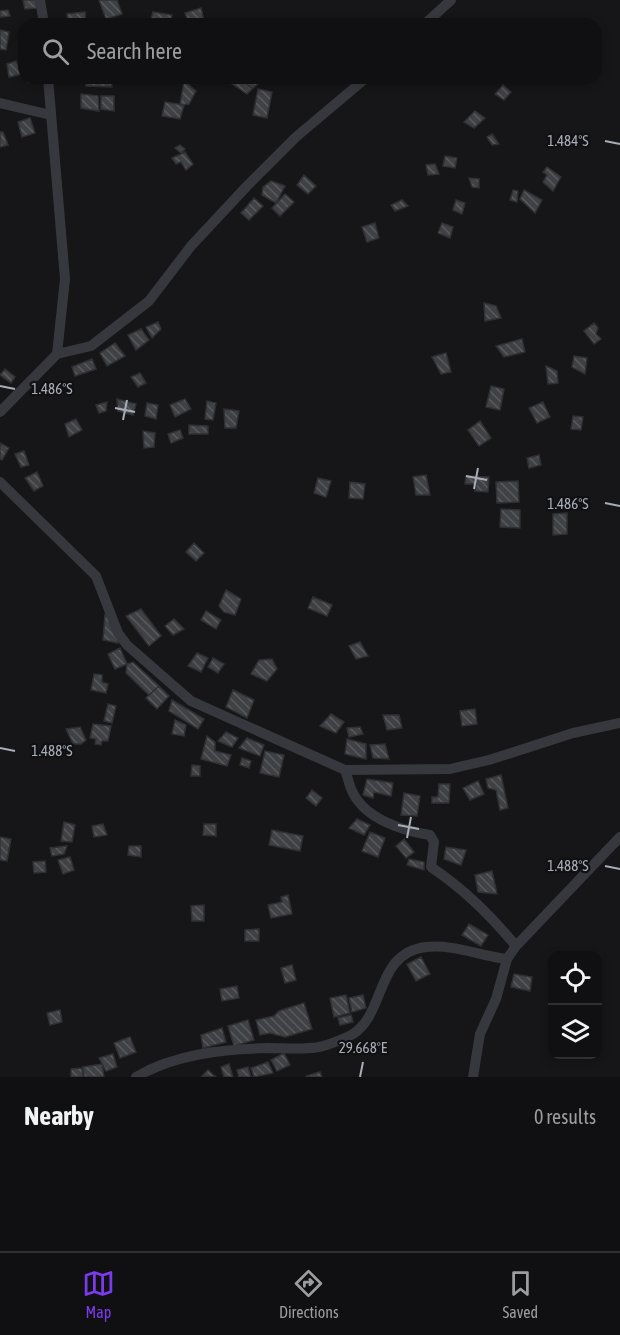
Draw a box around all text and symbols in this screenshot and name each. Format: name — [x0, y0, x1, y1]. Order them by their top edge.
search box — [18, 18, 602, 84]
icon: search — [39, 35, 72, 68]
text: Search here — [87, 38, 182, 64]
text: 1.484°S — [547, 132, 589, 149]
text: 1.486°S — [31, 380, 73, 397]
text: 1.486°S — [547, 495, 589, 512]
text: 1.488°S — [31, 742, 73, 759]
text: 1.488°S — [547, 857, 589, 874]
map controls — [548, 951, 602, 1059]
button: locate — [548, 951, 602, 1005]
button: layers — [548, 1005, 602, 1059]
text: 29.668°E — [339, 1039, 388, 1056]
text: Nearby — [24, 1101, 94, 1131]
text: 0 results — [534, 1105, 596, 1128]
tab: Map — [82, 1267, 115, 1321]
tab: Directions — [279, 1267, 339, 1321]
tab: Saved — [503, 1267, 538, 1321]

